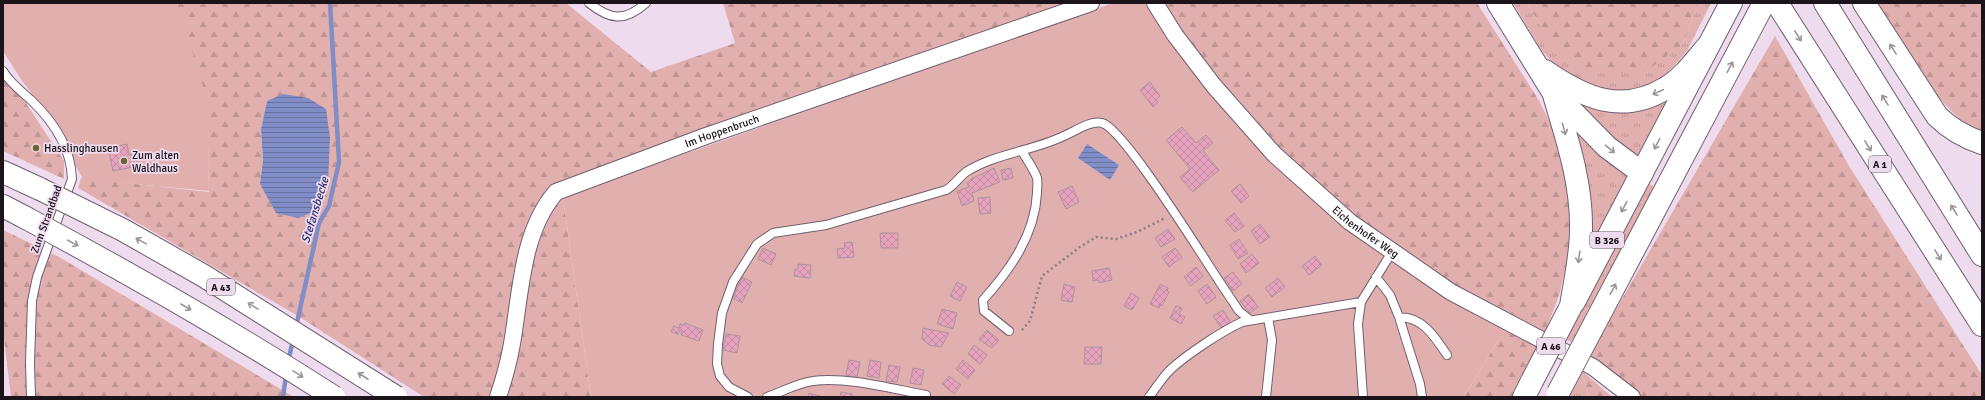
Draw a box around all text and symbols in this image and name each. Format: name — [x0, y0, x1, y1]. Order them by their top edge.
one-way arrow — [1794, 30, 1802, 41]
one-way arrow — [1889, 44, 1897, 55]
one-way arrow — [1727, 61, 1734, 73]
one-way arrow — [1652, 89, 1664, 96]
one-way arrow — [1881, 94, 1889, 106]
street label: Im Hoppenbruch — [683, 112, 761, 150]
one-way arrow — [1561, 123, 1568, 136]
one-way arrow — [1653, 138, 1660, 150]
one-way arrow — [1863, 140, 1872, 151]
place label: Hasslinghausen — [44, 142, 119, 155]
marker: Hasslinghausen — [31, 143, 41, 153]
one-way arrow — [1605, 145, 1615, 154]
place label: Zum alten Waldhaus — [132, 149, 179, 175]
marker: Zum alten Waldhaus — [119, 156, 129, 166]
road number: A 1 — [1869, 156, 1891, 172]
water label: Stefansbecke — [298, 174, 333, 245]
street label: Zum Strandbad — [28, 183, 65, 255]
one-way arrow — [1619, 201, 1627, 213]
street label: Eichenhofer Weg — [1329, 203, 1401, 261]
one-way arrow — [1950, 205, 1958, 216]
road number: B 326 — [1590, 232, 1624, 248]
one-way arrow — [135, 236, 147, 244]
one-way arrow — [67, 240, 79, 247]
one-way arrow — [1934, 249, 1942, 261]
one-way arrow — [1575, 250, 1583, 263]
road number: A 43 — [207, 279, 235, 295]
one-way arrow — [1610, 283, 1617, 295]
one-way arrow — [247, 302, 259, 310]
one-way arrow — [180, 304, 192, 312]
road number: A 46 — [1537, 338, 1565, 354]
one-way arrow — [292, 370, 304, 378]
one-way arrow — [358, 372, 369, 380]

